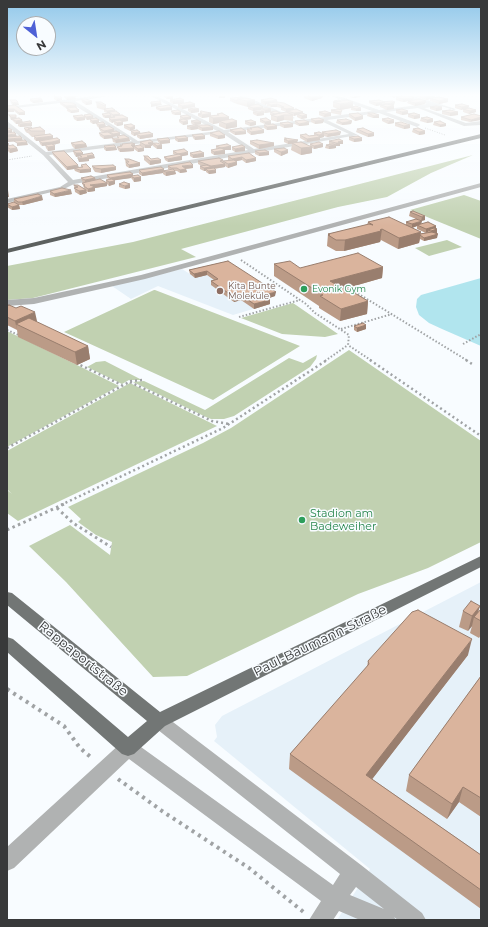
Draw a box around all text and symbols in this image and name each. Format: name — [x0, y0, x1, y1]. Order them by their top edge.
north arrow — [16, 16, 56, 56]
text: N — [34, 37, 49, 54]
place label: Kita Bunte Moleküle — [228, 281, 276, 302]
marker: Evonik Gym — [299, 284, 309, 294]
place label: Evonik Gym — [312, 284, 366, 294]
marker: Kita Bunte Moleküle — [215, 286, 225, 296]
place label: Stadion am Badeweiher — [310, 507, 376, 533]
marker: Stadion am Badeweiher — [297, 515, 307, 525]
street label: Paul-Baumann-Straße — [251, 602, 389, 680]
street label: Rappaportstraße — [35, 618, 131, 700]

